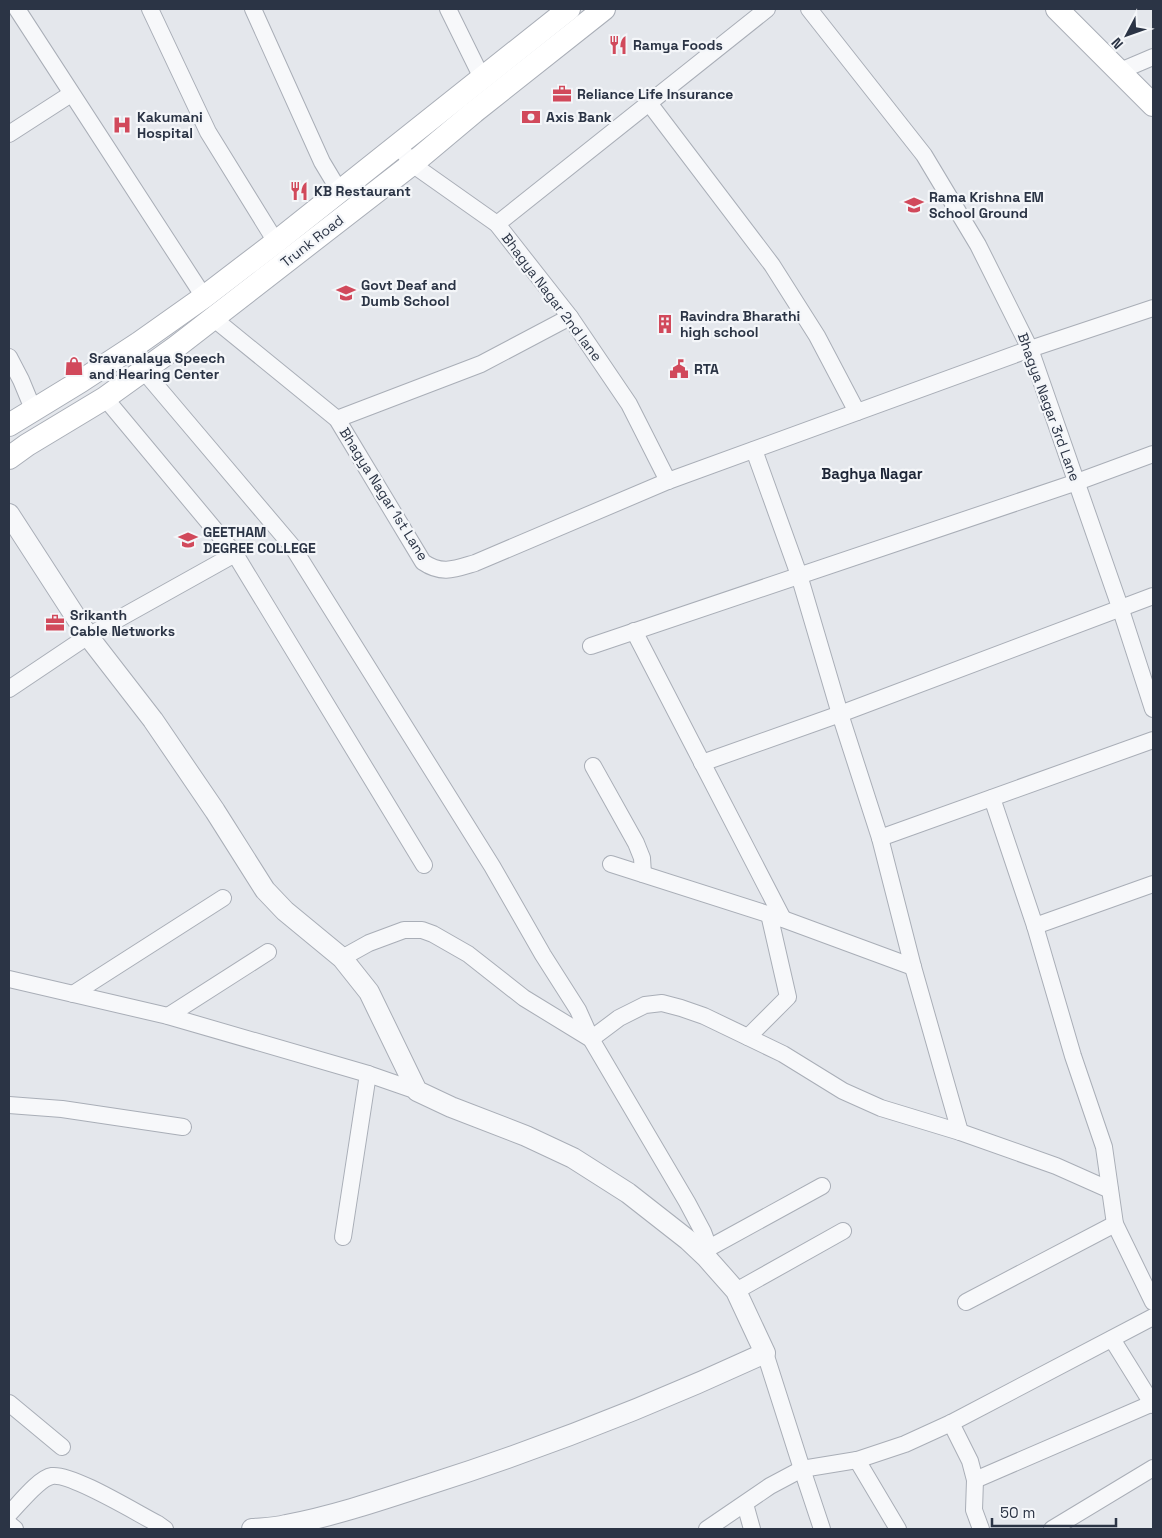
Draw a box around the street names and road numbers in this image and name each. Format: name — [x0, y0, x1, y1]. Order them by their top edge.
street label: Trunk Road — [277, 211, 347, 271]
street label: Bhagya Nagar 2nd lane — [498, 229, 606, 365]
street label: Bhagya Nagar 3rd Lane — [1014, 330, 1084, 484]
street label: Bhagya Nagar 1st Lane — [336, 424, 432, 564]

